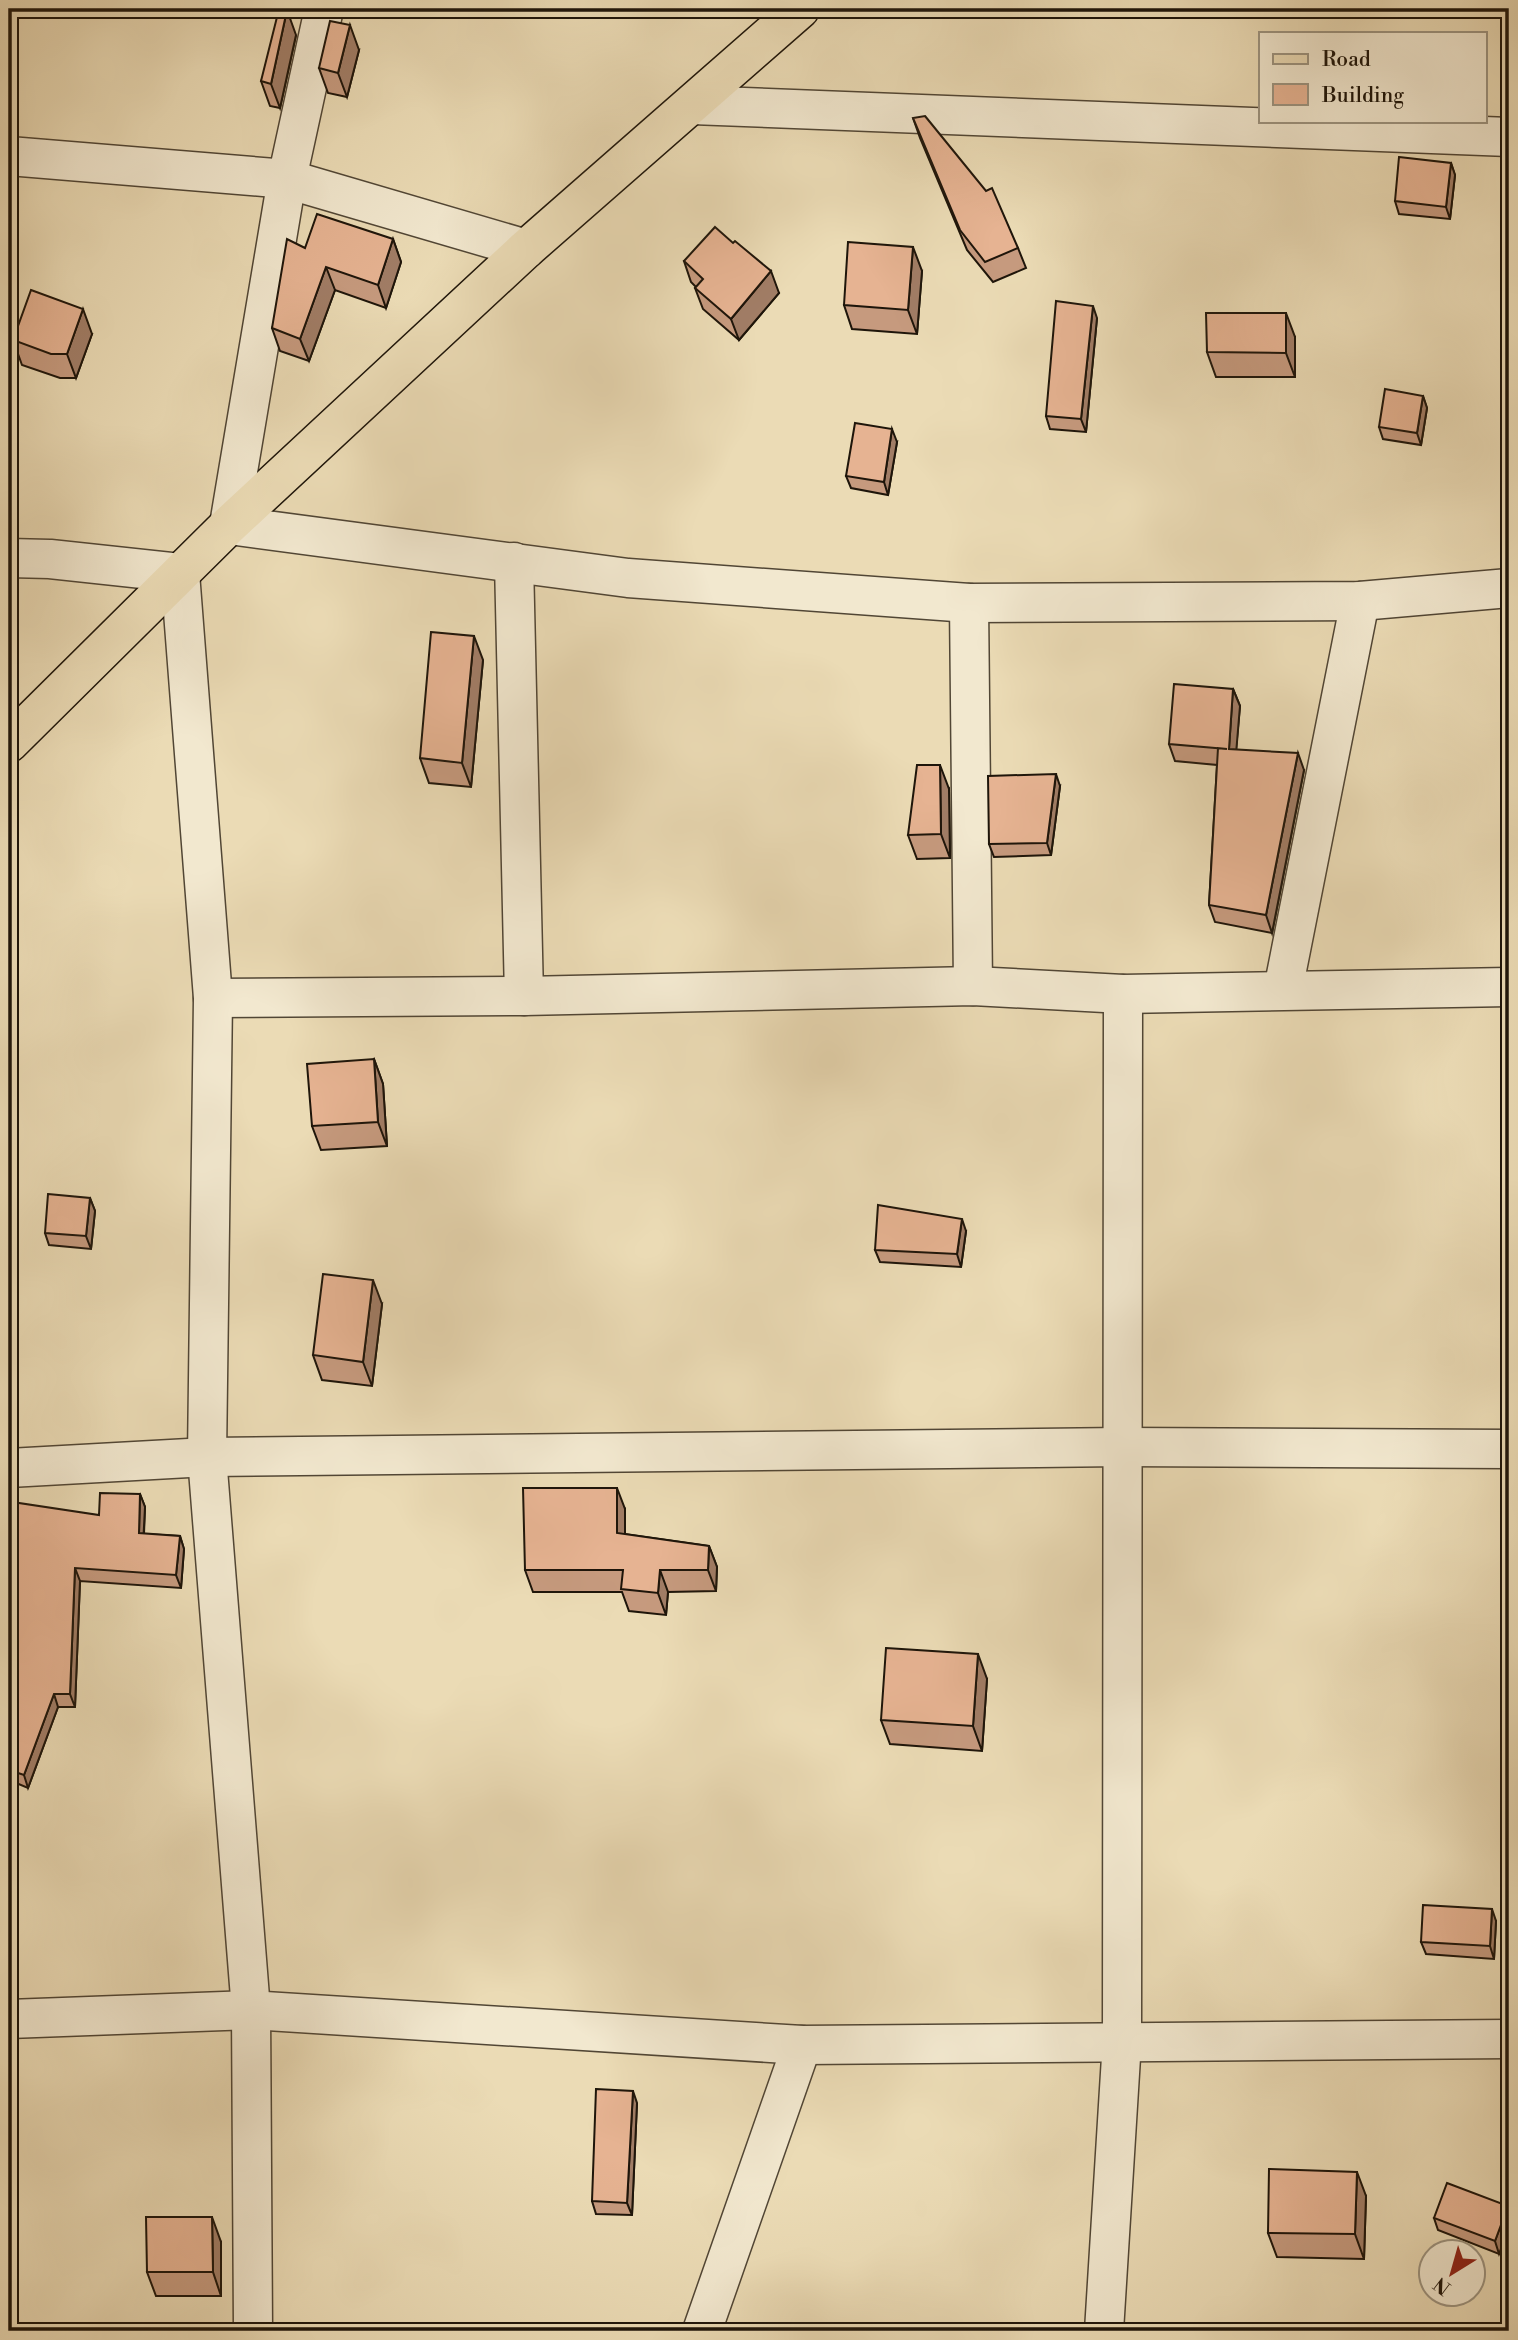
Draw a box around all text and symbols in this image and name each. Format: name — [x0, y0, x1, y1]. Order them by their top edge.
legend — [1259, 32, 1486, 122]
text: Road — [1322, 47, 1371, 73]
text: Building — [1321, 83, 1404, 109]
north arrow — [1416, 2238, 1486, 2308]
text: N — [1429, 2272, 1456, 2300]

